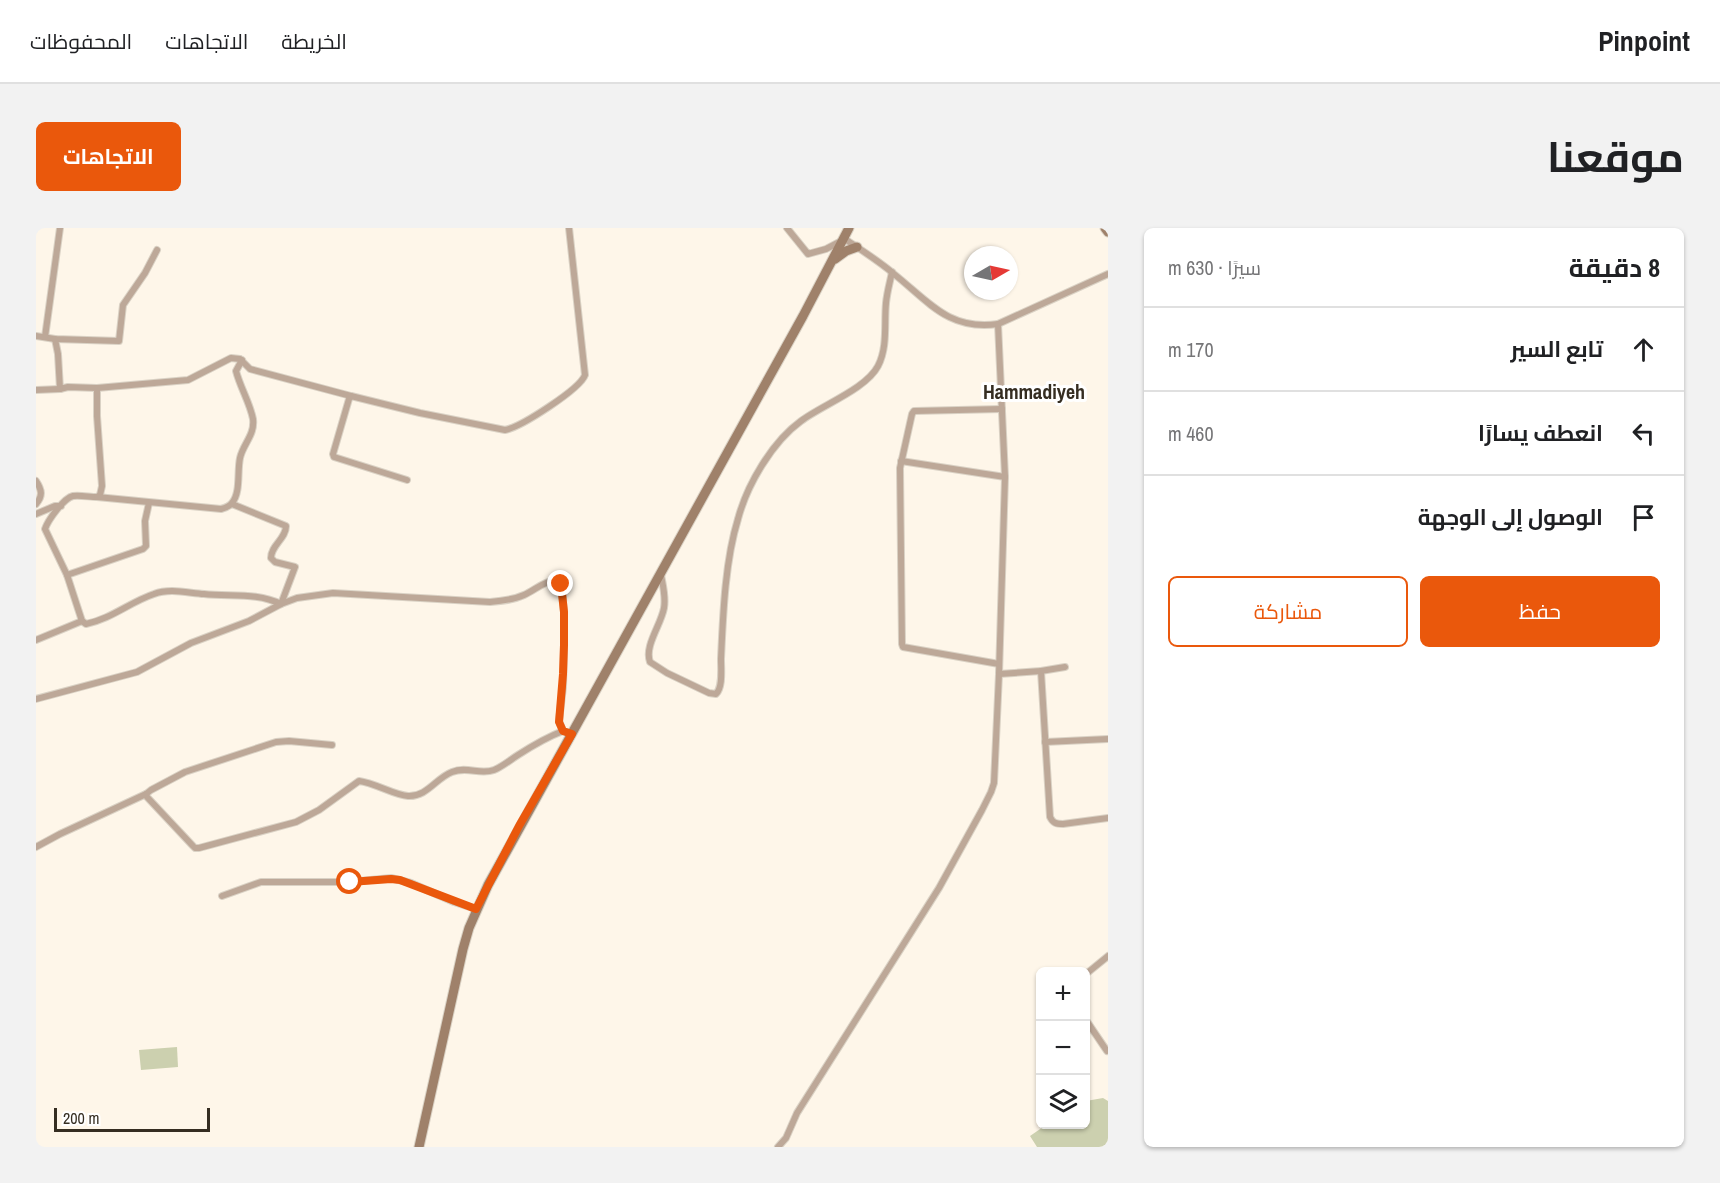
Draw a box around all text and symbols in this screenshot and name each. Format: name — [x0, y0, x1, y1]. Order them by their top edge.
text: Pinpoint — [1598, 22, 1690, 60]
text: المحفوظات — [30, 27, 132, 56]
text: الاتجاهات — [165, 27, 248, 56]
text: الخريطة — [281, 27, 347, 56]
button: الاتجاهات — [36, 122, 181, 191]
text: موقعنا — [1547, 129, 1684, 185]
north arrow — [964, 246, 1018, 300]
text: 8 دقيقة — [1569, 250, 1660, 285]
text: سيرًا · 630 m — [1168, 254, 1261, 281]
icon: ahead — [1627, 333, 1660, 366]
text: تابع السير — [1511, 334, 1603, 364]
text: 170 m — [1168, 336, 1214, 363]
district label: Hammadiyeh — [983, 378, 1085, 405]
icon: left — [1627, 417, 1660, 450]
text: انعطف يسارًا — [1478, 418, 1603, 448]
text: 460 m — [1168, 420, 1214, 447]
icon: arrive — [1627, 501, 1660, 534]
text: الوصول إلى الوجهة — [1418, 502, 1603, 532]
route end — [547, 570, 573, 596]
button: مشاركة — [1168, 576, 1408, 647]
button: حفظ — [1420, 576, 1660, 647]
route start — [336, 868, 362, 894]
map controls — [1036, 967, 1090, 1129]
button: + — [1036, 967, 1090, 1021]
button: − — [1036, 1021, 1090, 1075]
button: layers — [1036, 1075, 1090, 1129]
scale bar — [54, 1105, 210, 1132]
text: 200 m — [63, 1107, 99, 1129]

